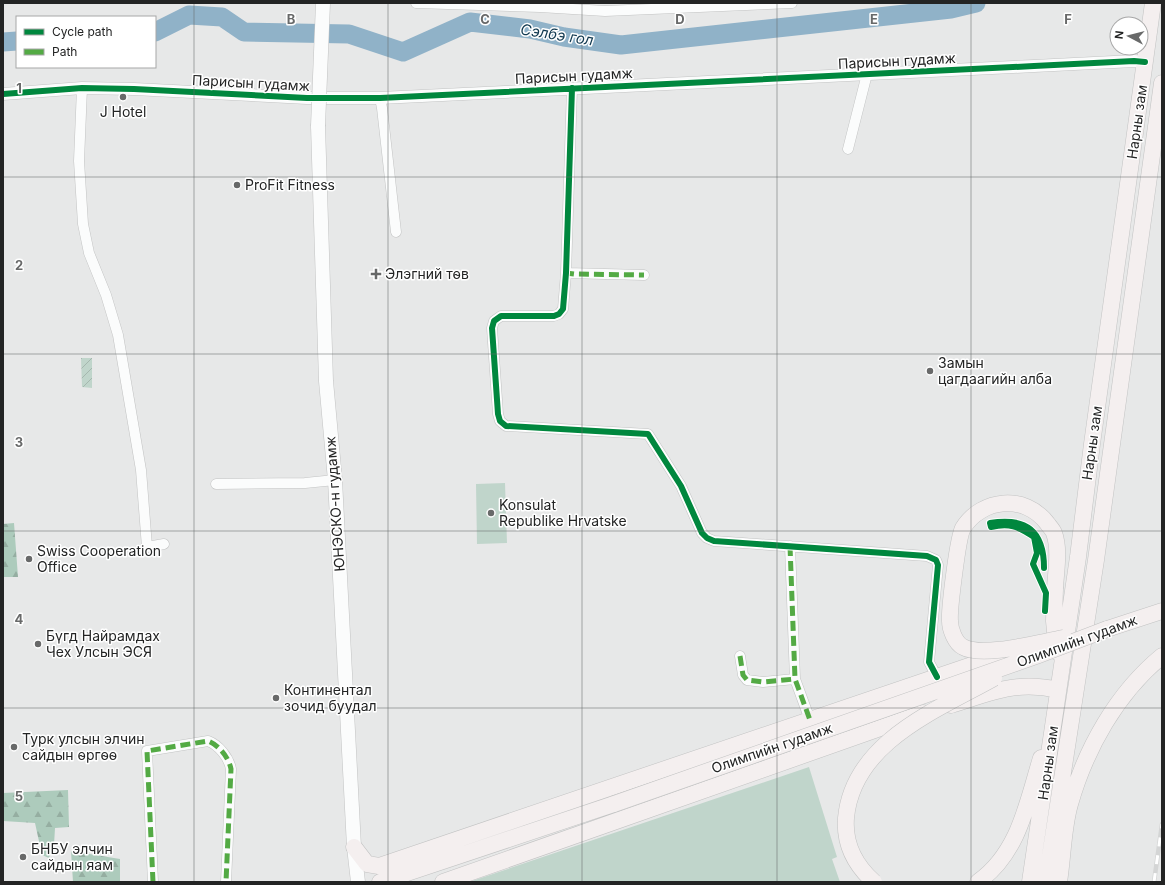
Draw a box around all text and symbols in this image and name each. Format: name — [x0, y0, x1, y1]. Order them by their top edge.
text: B — [287, 11, 296, 27]
text: C — [480, 11, 490, 27]
text: D — [675, 11, 685, 27]
text: E — [870, 11, 878, 27]
text: F — [1064, 11, 1072, 27]
legend — [16, 16, 156, 68]
north arrow — [1109, 16, 1149, 56]
water label: Сэлбэ гол — [519, 19, 595, 50]
text: Cycle path — [52, 24, 113, 39]
text: N — [1112, 30, 1127, 40]
text: Path — [52, 44, 77, 59]
street label: Парисын гудамж — [838, 49, 956, 72]
street label: Парисын гудамж — [515, 64, 633, 87]
street label: Парисын гудамж — [192, 71, 310, 94]
text: 1 — [16, 80, 22, 96]
street label: Нарны зам — [1123, 84, 1150, 160]
marker: J Hotel — [118, 92, 128, 102]
place label: J Hotel — [100, 103, 146, 120]
place label: ProFit Fitness — [245, 176, 335, 193]
marker: ProFit Fitness — [232, 180, 242, 190]
text: 2 — [15, 257, 23, 273]
place label: Элэгний төв — [385, 265, 469, 282]
marker: Элэгний төв — [370, 268, 382, 280]
place label: Замын цагдаагийн алба — [938, 354, 1052, 387]
marker: Замын цагдаагийн алба — [925, 366, 935, 376]
street label: Нарны зам — [1078, 405, 1105, 481]
text: 3 — [15, 434, 23, 450]
street label: ЮНЭСКО-н гудамж — [321, 436, 348, 572]
place label: Konsulat Republike Hrvatske — [499, 496, 627, 529]
marker: Konsulat Republike Hrvatske — [486, 508, 496, 518]
place label: Swiss Cooperation Office — [37, 542, 161, 575]
marker: Swiss Cooperation Office — [24, 554, 34, 564]
text: 4 — [15, 611, 24, 627]
street label: Олимпийн гудамж — [1014, 611, 1139, 670]
place label: Бүгд Найрамдах Чех Улсын ЭСЯ — [46, 627, 160, 660]
marker: Бүгд Найрамдах Чех Улсын ЭСЯ — [33, 639, 43, 649]
place label: Континентал зочид буудал — [284, 681, 377, 714]
marker: Континентал зочид буудал — [271, 693, 281, 703]
street label: Олимпийн гудамж — [709, 719, 835, 776]
street label: Нарны зам — [1034, 725, 1061, 801]
place label: Турк улсын элчин сайдын өргөө — [22, 730, 145, 763]
marker: Турк улсын элчин сайдын өргөө — [9, 742, 19, 752]
text: 5 — [15, 788, 23, 804]
place label: БНБУ элчин сайдын яам — [31, 840, 113, 873]
marker: БНБУ элчин сайдын яам — [18, 852, 28, 862]

